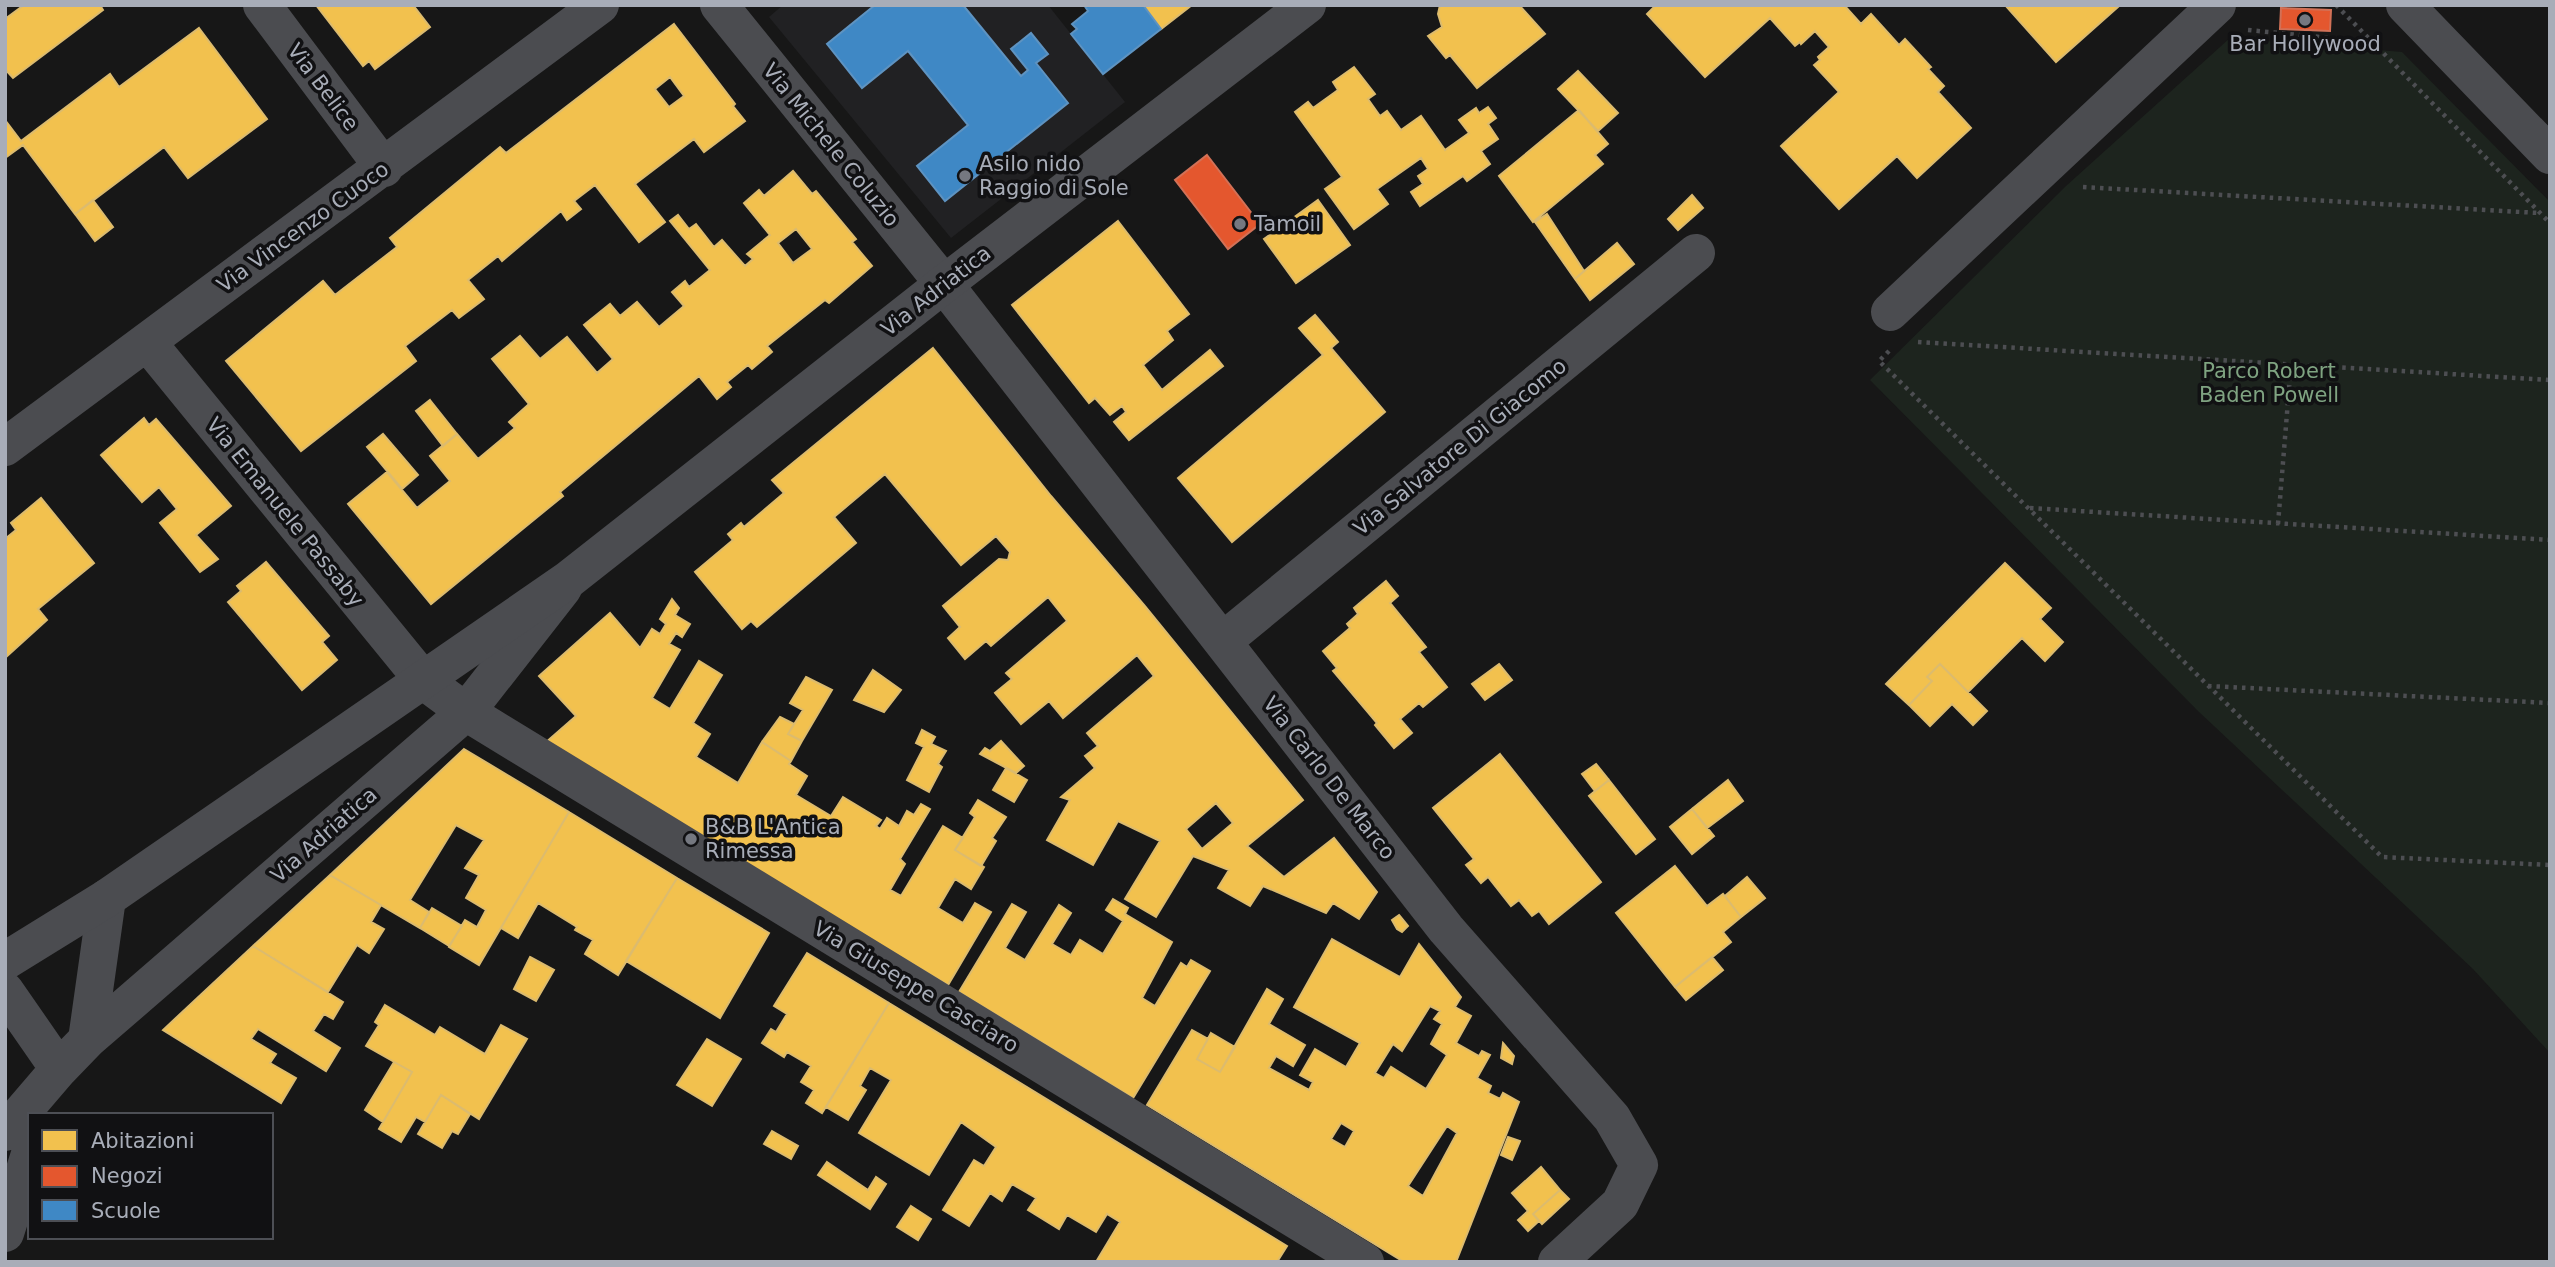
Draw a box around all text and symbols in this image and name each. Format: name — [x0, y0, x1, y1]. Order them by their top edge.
marker: Bar Hollywood — [2297, 12, 2313, 28]
place label: Bar Hollywood — [2229, 32, 2381, 56]
street label: Via Belice — [282, 39, 364, 135]
street label: Via Michele Coluzio — [758, 59, 904, 231]
place label: Asilo nido Raggio di Sole — [979, 152, 1129, 200]
street label: Via Vincenzo Cuoco — [213, 157, 393, 297]
marker: Asilo nido Raggio di Sole — [957, 168, 973, 184]
place label: Tamoil — [1253, 212, 1321, 236]
marker: Tamoil — [1232, 216, 1248, 232]
street label: Via Adriatica — [876, 241, 996, 341]
street label: Via Salvatore Di Giacomo — [1349, 354, 1571, 540]
park label: Parco Robert Baden Powell — [2199, 359, 2339, 407]
street label: Via Emanuele Passaby — [201, 413, 369, 611]
street label: Via Carlo De Marco — [1258, 692, 1400, 864]
street label: Via Adriatica — [266, 783, 382, 887]
place label: B&B L'Antica Rimessa — [705, 815, 841, 863]
marker: B&B L'Antica Rimessa — [683, 831, 699, 847]
street label: Via Giuseppe Casciaro — [809, 916, 1023, 1058]
legend — [28, 1113, 273, 1239]
text: Abitazioni — [91, 1129, 194, 1153]
text: Negozi — [91, 1164, 163, 1188]
text: Scuole — [91, 1199, 161, 1223]

